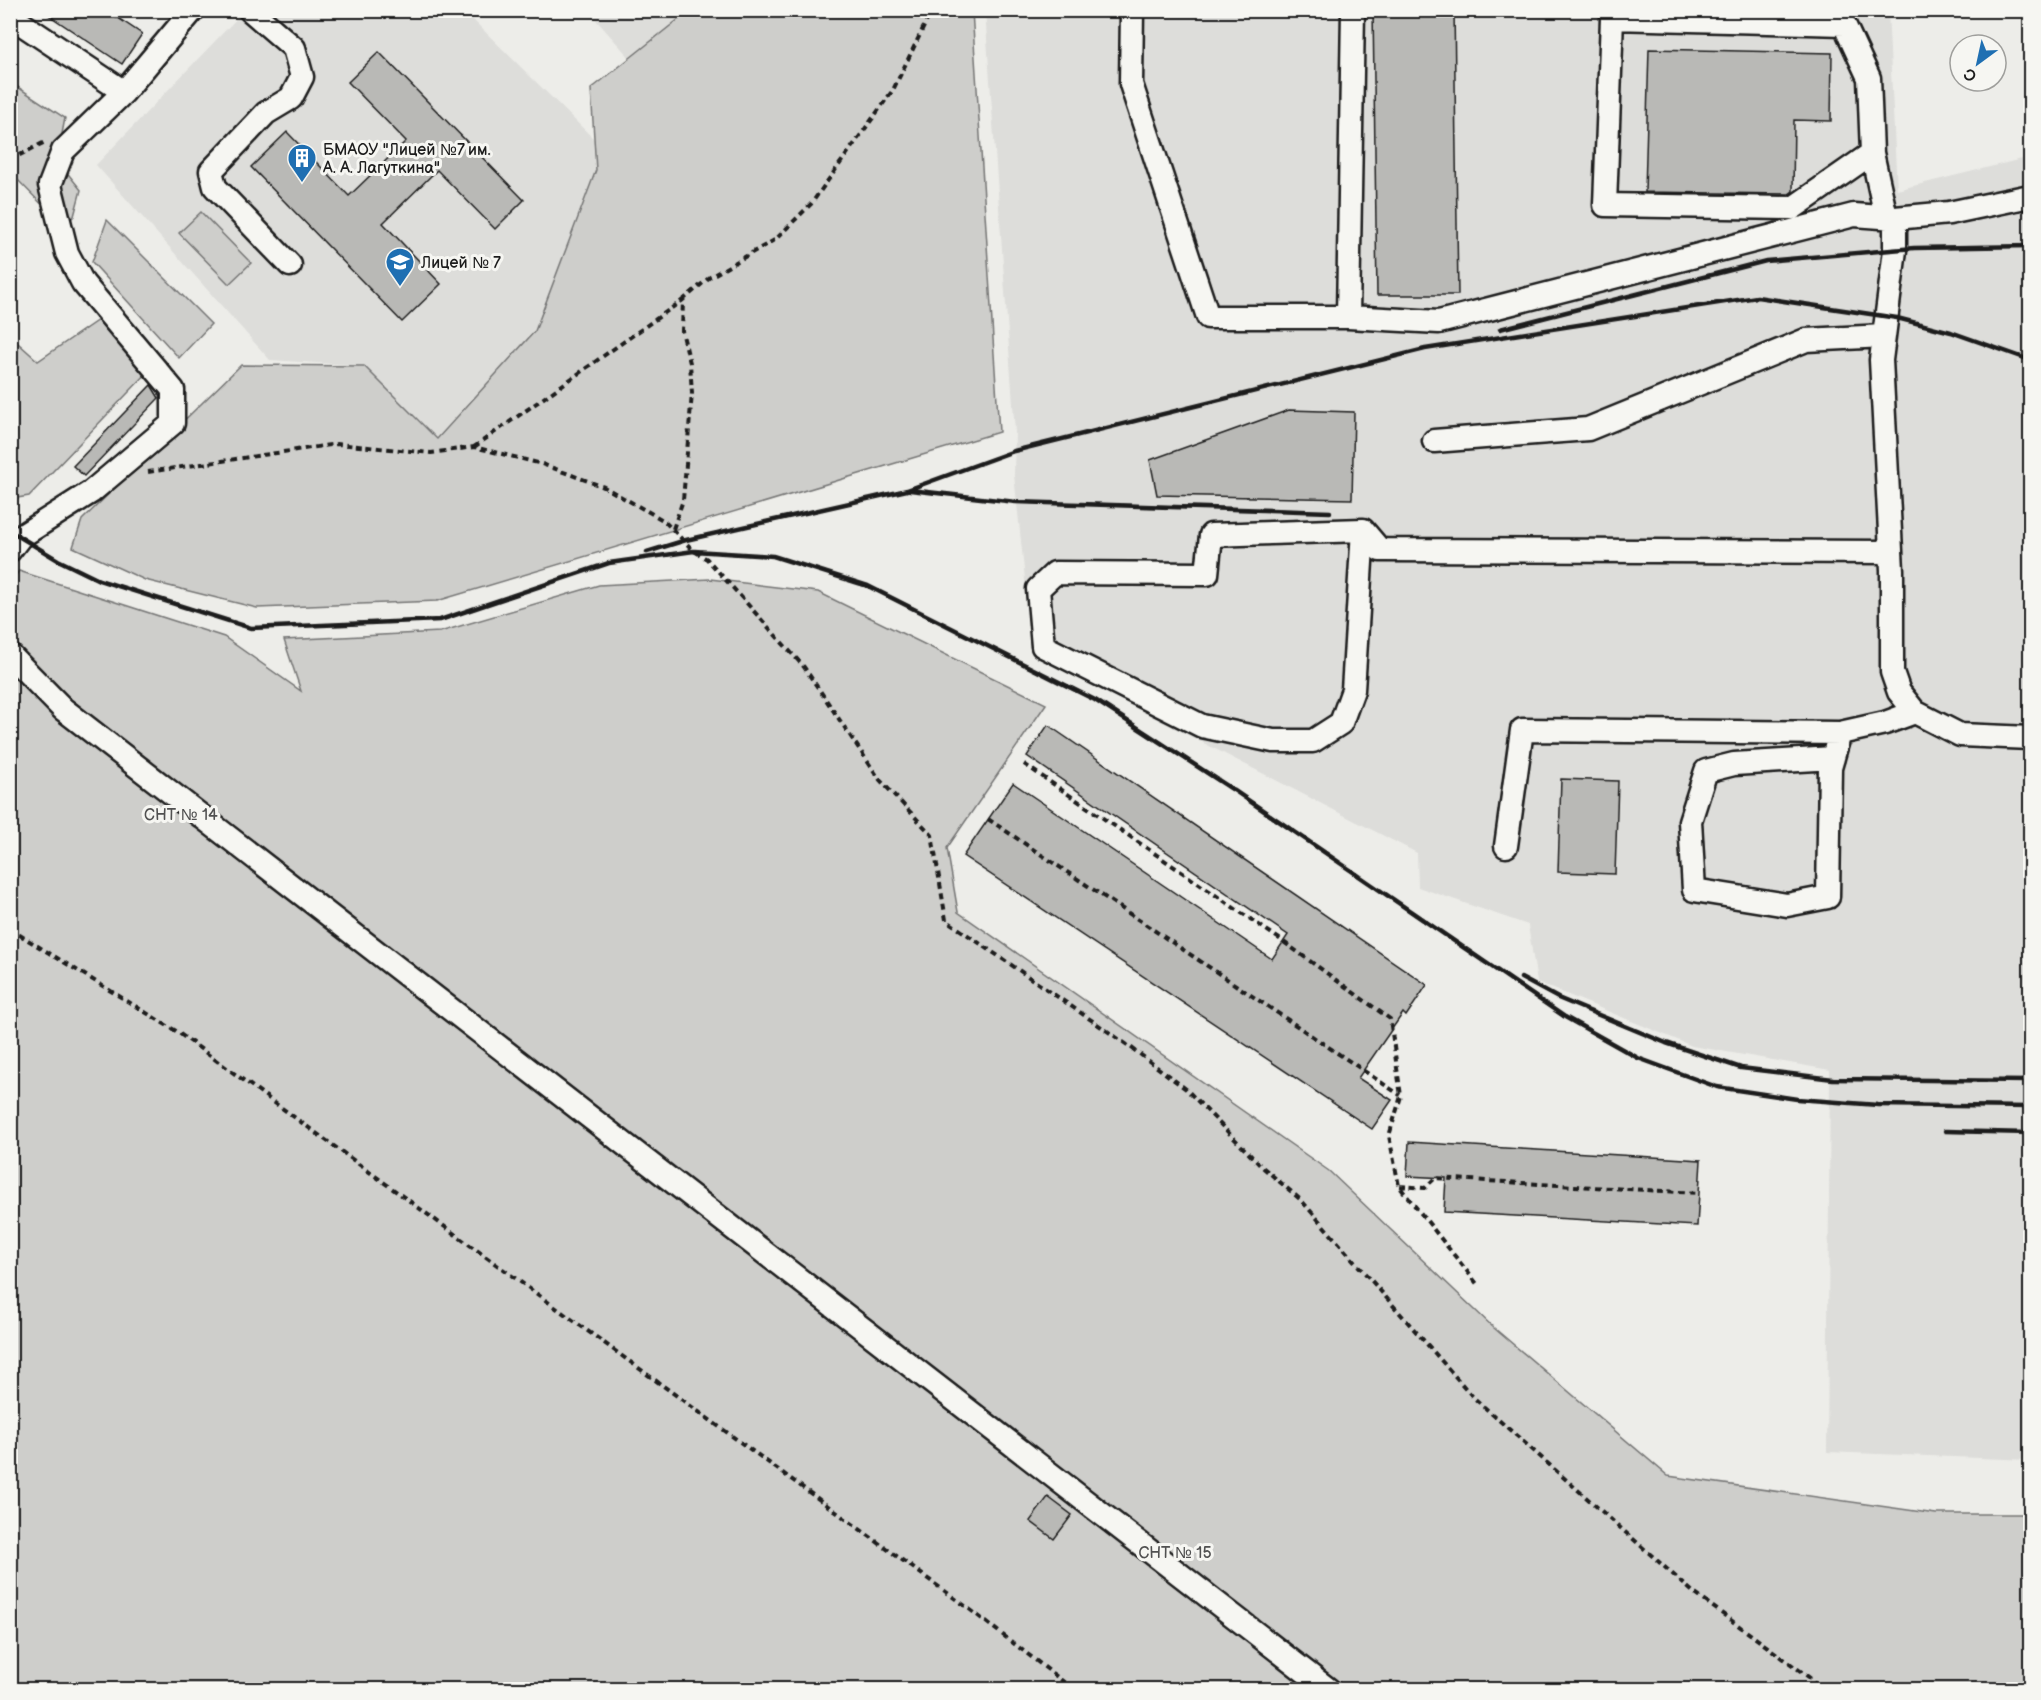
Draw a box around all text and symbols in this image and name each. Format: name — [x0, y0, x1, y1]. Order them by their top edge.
north arrow — [1948, 33, 2008, 93]
text: С — [1961, 63, 1980, 85]
place label: БМАОУ "Лицей №7 им. А. А. Лагуткина" — [322, 141, 491, 178]
building icon: БМАОУ "Лицей №7 им. А. А. Лагуткина" — [286, 142, 318, 184]
school or university icon: Лицей № 7 — [384, 246, 416, 288]
place label: Лицей № 7 — [420, 254, 501, 273]
park label: СНТ № 14 — [144, 806, 218, 825]
park label: СНТ № 15 — [1138, 1544, 1212, 1563]

